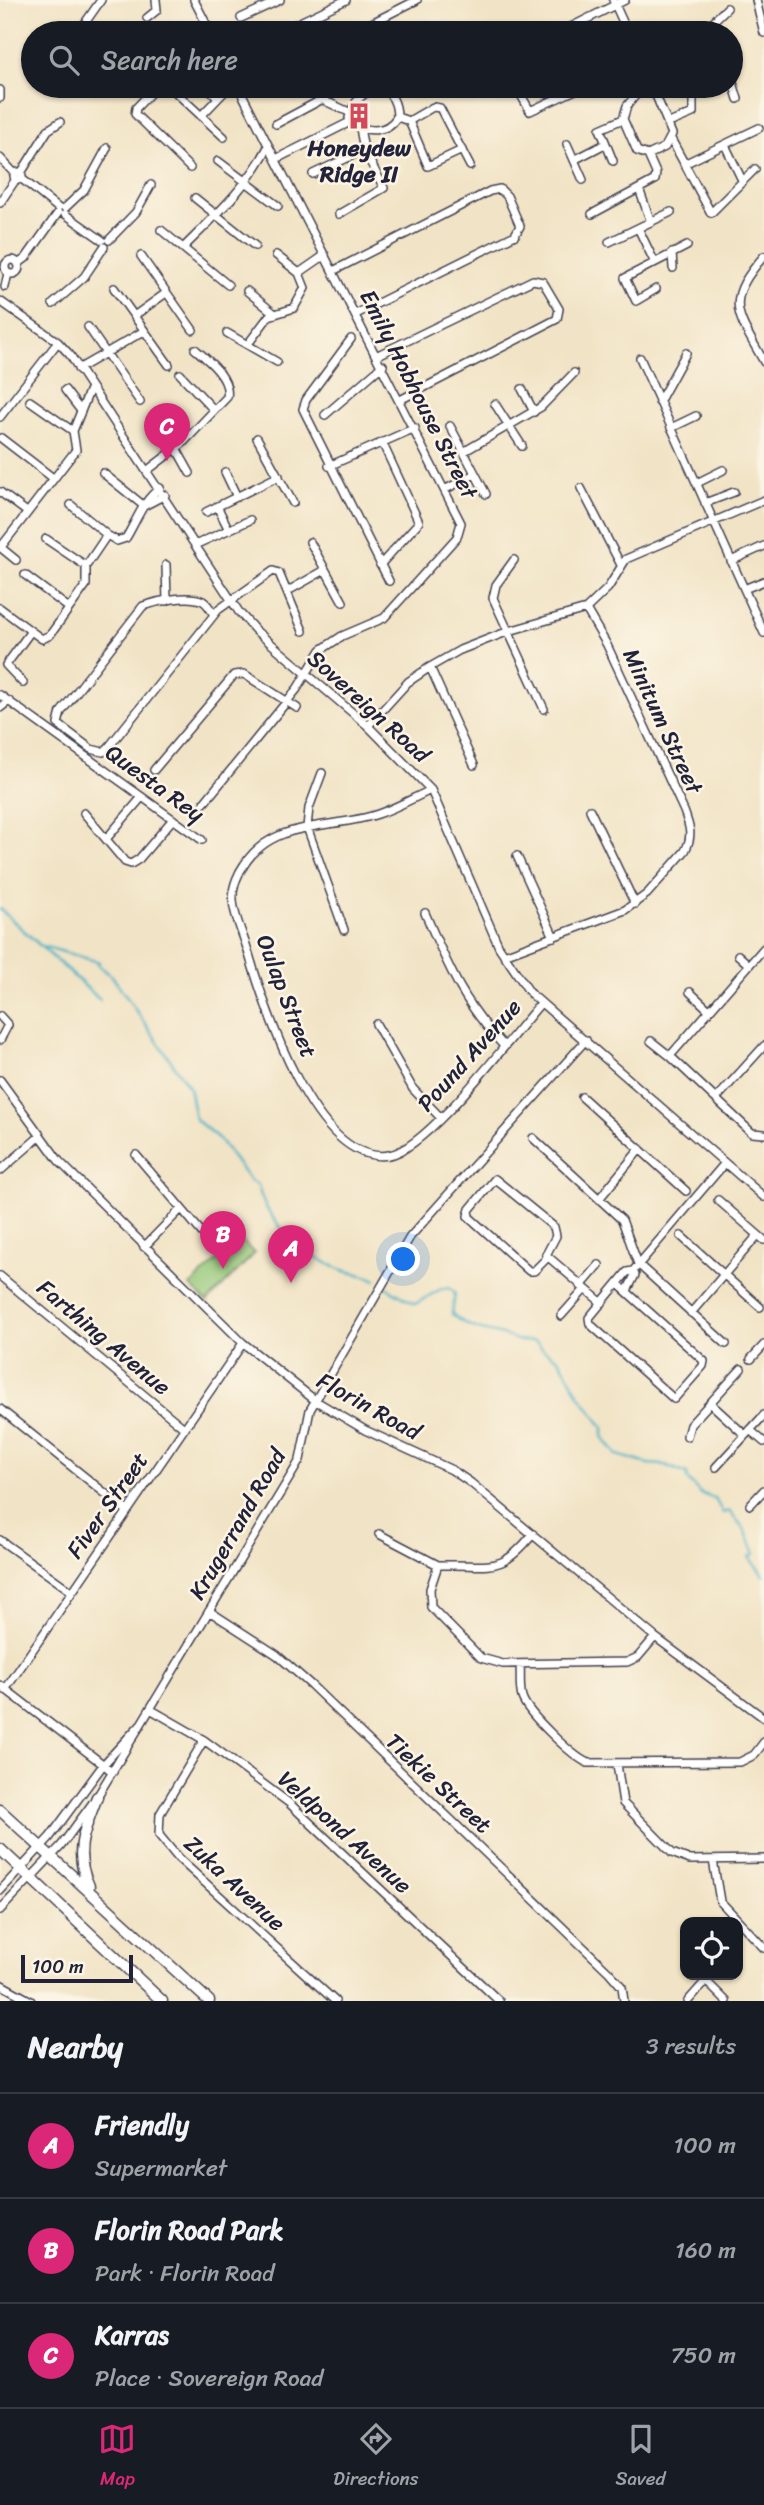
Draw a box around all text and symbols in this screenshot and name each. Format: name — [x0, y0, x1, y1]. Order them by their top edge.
search box — [21, 21, 743, 98]
text: Search here — [101, 37, 238, 83]
icon: search — [45, 41, 83, 79]
building icon: Honeydew Ridge II — [344, 101, 374, 131]
place label: Honeydew Ridge II — [306, 128, 412, 195]
street label: Emily Hobhouse Street — [348, 282, 490, 508]
pin: C — [144, 403, 190, 461]
street label: Sovereign Road — [297, 639, 441, 775]
street label: Minitum Street — [611, 642, 715, 802]
street label: Questa Rey — [96, 733, 213, 834]
street label: Oulap Street — [244, 928, 329, 1064]
street label: Pound Avenue — [407, 989, 532, 1122]
pin: B — [200, 1211, 246, 1269]
pin: A — [268, 1225, 314, 1283]
your location — [386, 1242, 420, 1276]
street label: Farthing Avenue — [27, 1269, 180, 1406]
street label: Florin Road — [309, 1361, 430, 1453]
street label: Krugerrand Road — [177, 1439, 298, 1608]
street label: Fiver Street — [55, 1443, 159, 1567]
street label: Tiekie Street — [376, 1723, 502, 1844]
street label: Veldpond Avenue — [268, 1760, 422, 1905]
street label: Zuka Avenue — [174, 1825, 296, 1942]
map controls — [680, 1917, 743, 1980]
button: locate — [680, 1917, 743, 1980]
text: 100 m — [32, 1950, 84, 1983]
scale bar — [21, 1952, 133, 1984]
text: Nearby — [28, 2020, 123, 2074]
text: 3 results — [646, 2026, 736, 2067]
text: Friendly — [95, 2102, 189, 2148]
text: A — [43, 2125, 59, 2166]
text: 100 m — [673, 2125, 736, 2166]
text: Supermarket — [95, 2148, 227, 2189]
text: Florin Road Park — [95, 2207, 283, 2253]
text: B — [44, 2230, 58, 2271]
text: 160 m — [675, 2230, 736, 2271]
text: Park · Florin Road — [95, 2253, 274, 2294]
text: Karras — [95, 2312, 169, 2358]
text: C — [44, 2335, 58, 2376]
text: 750 m — [671, 2335, 736, 2376]
text: Place · Sovereign Road — [95, 2358, 323, 2399]
tab: Map — [98, 2420, 136, 2495]
tab: Directions — [333, 2420, 419, 2495]
tab: Saved — [615, 2420, 666, 2495]

